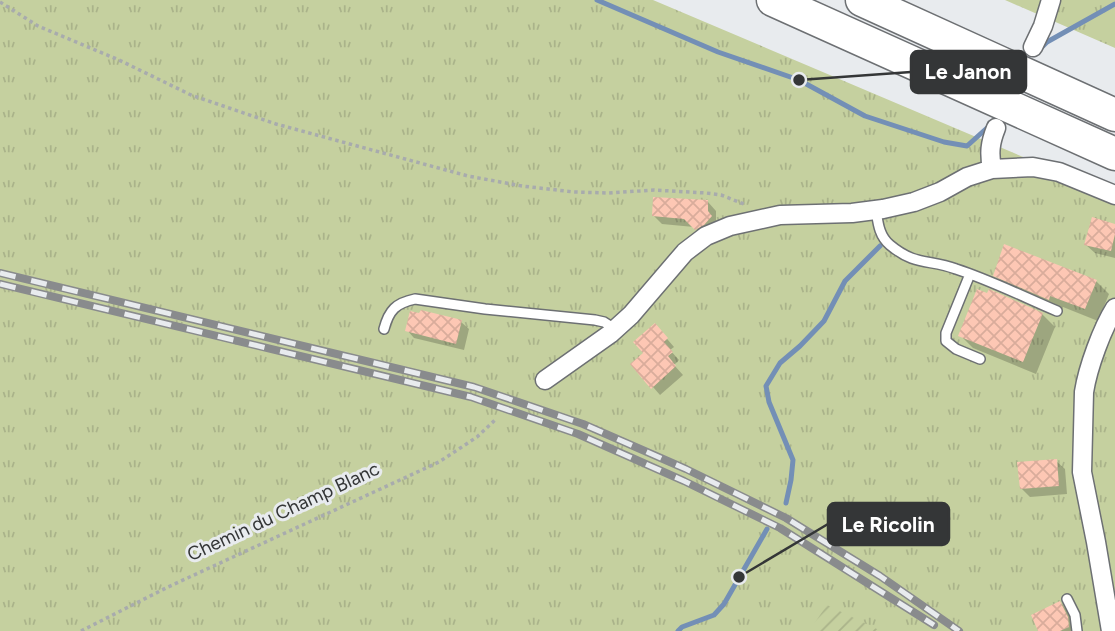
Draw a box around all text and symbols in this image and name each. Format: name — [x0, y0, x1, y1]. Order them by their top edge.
callout: Le Janon — [911, 51, 1026, 93]
text: Le Janon — [925, 59, 1011, 84]
street label: Chemin du Champ Blanc — [183, 457, 383, 566]
callout: Le Ricolin — [828, 503, 949, 545]
text: Le Ricolin — [841, 512, 935, 537]

